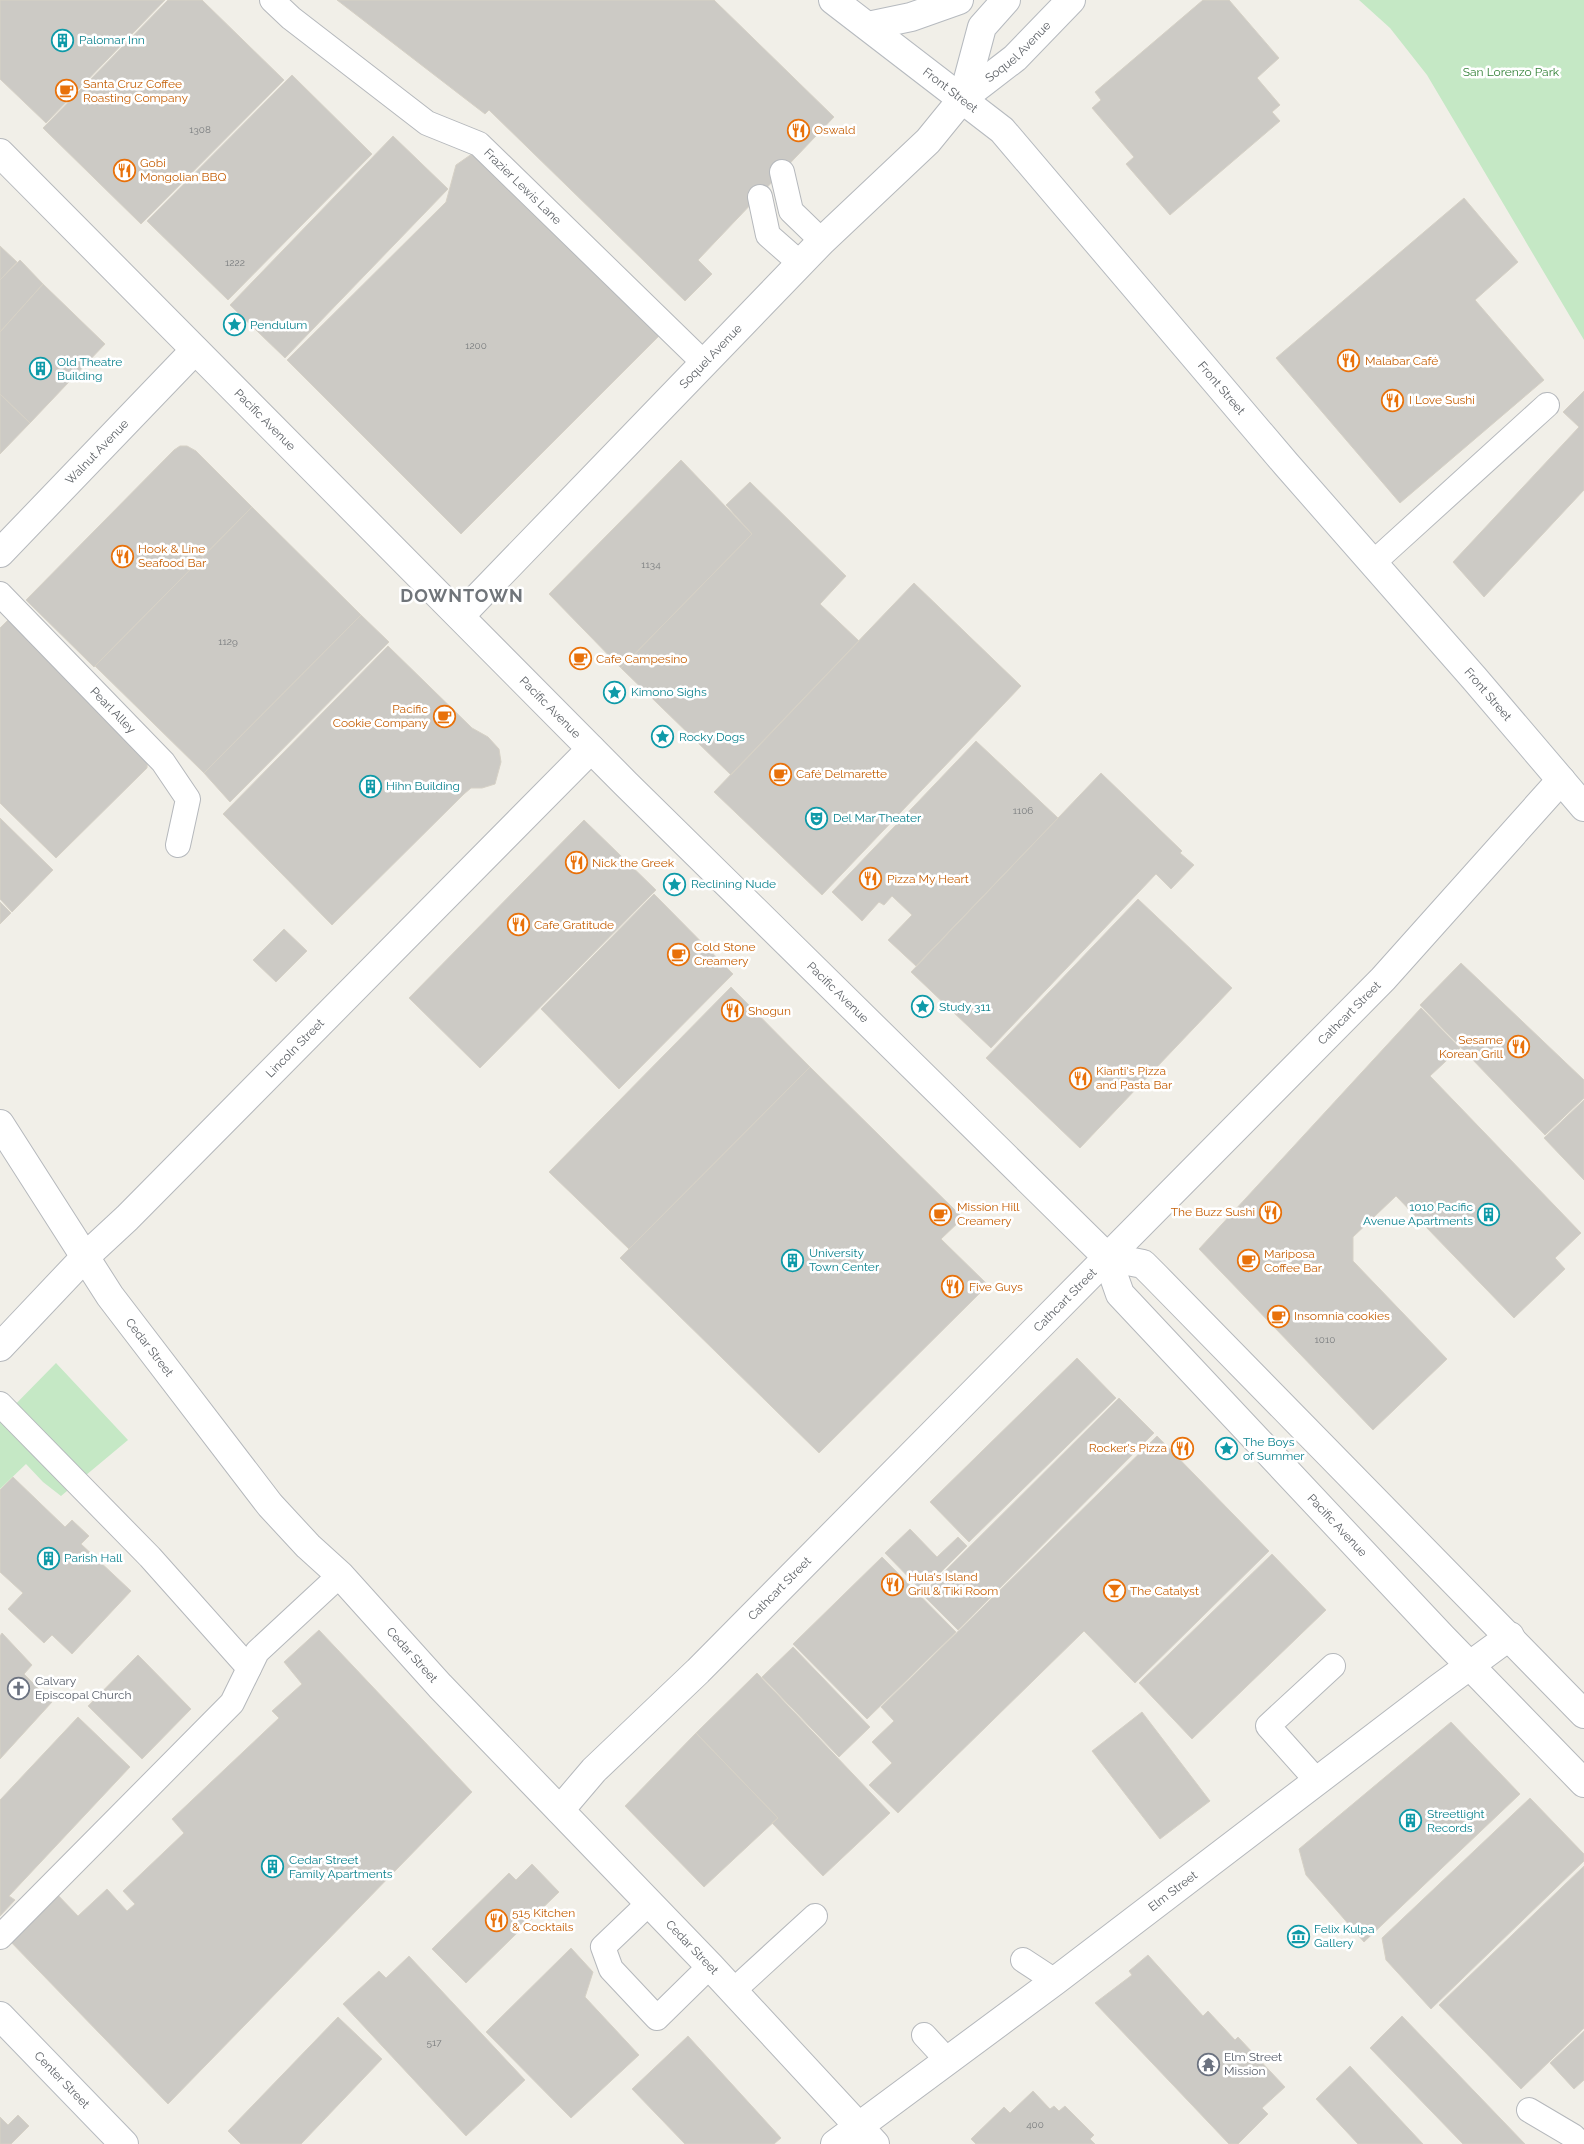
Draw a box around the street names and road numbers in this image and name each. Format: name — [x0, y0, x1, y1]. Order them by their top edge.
street label: Soquel Avenue — [983, 18, 1054, 85]
street label: Front Street — [920, 65, 980, 116]
street label: Frazier Lewis Lane — [481, 146, 564, 227]
street label: Soquel Avenue — [677, 321, 745, 391]
street label: Front Street — [1195, 359, 1248, 417]
street label: Pacific Avenue — [231, 386, 298, 453]
street label: Walnut Avenue — [63, 417, 131, 487]
street label: Front Street — [1461, 665, 1514, 724]
street label: Pacific Avenue — [517, 674, 583, 741]
street label: Pearl Alley — [87, 684, 139, 737]
street label: Pacific Avenue — [804, 959, 872, 1026]
street label: Cathcart Street — [1315, 978, 1384, 1048]
street label: Lincoln Street — [263, 1016, 327, 1080]
street label: Cathcart Street — [1031, 1265, 1100, 1335]
street label: Cedar Street — [123, 1316, 176, 1379]
street label: Pacific Avenue — [1304, 1491, 1370, 1560]
street label: Cathcart Street — [745, 1554, 814, 1623]
street label: Cedar Street — [383, 1624, 440, 1685]
street label: Elm Street — [1146, 1868, 1200, 1914]
street label: Cedar Street — [663, 1917, 721, 1977]
street label: Center Street — [31, 2049, 93, 2111]

